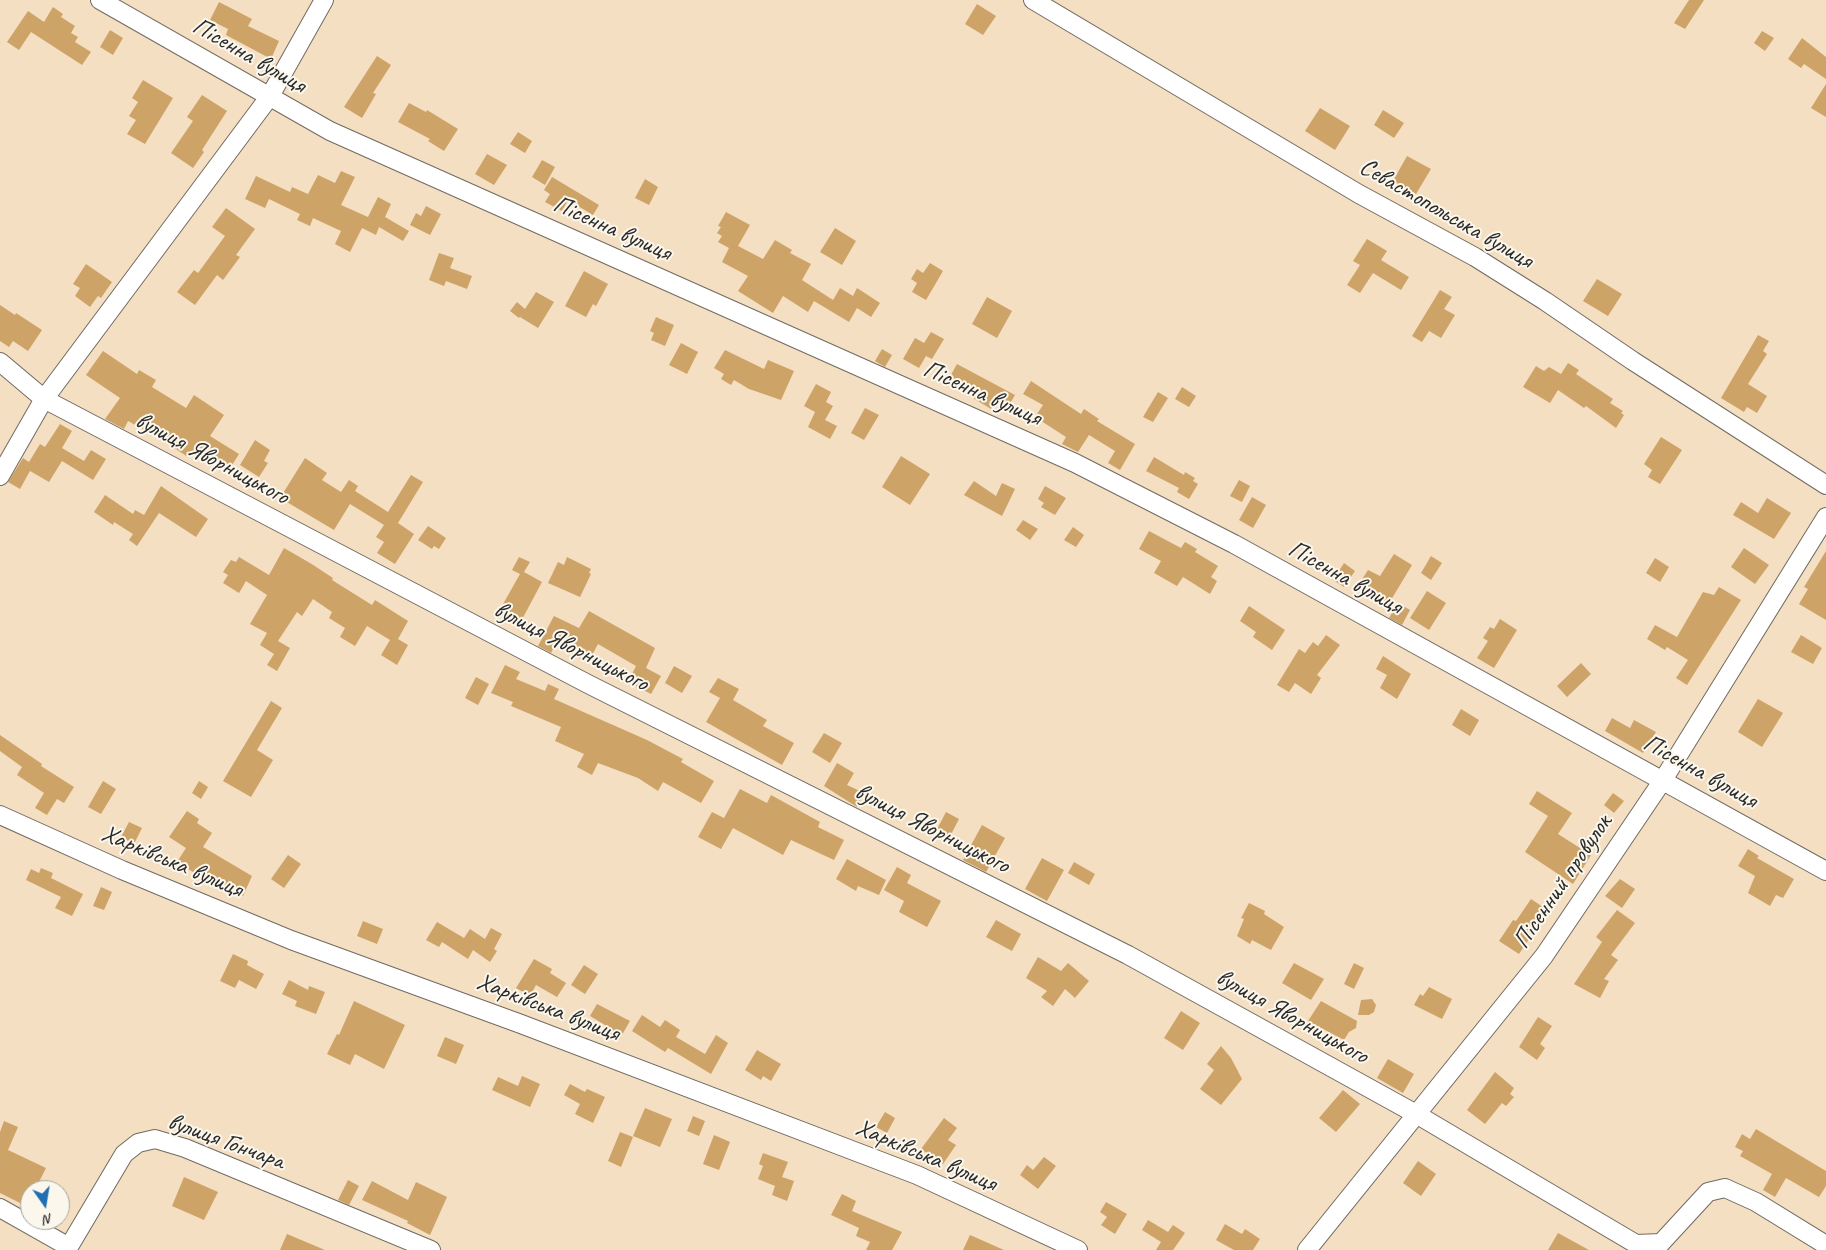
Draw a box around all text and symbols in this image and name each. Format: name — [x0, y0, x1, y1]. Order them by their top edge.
street label: Пісенна вулиця — [187, 11, 311, 101]
street label: Севастопольська вулиця — [1354, 152, 1538, 276]
street label: Пісенна вулиця — [548, 190, 676, 268]
street label: Пісенна вулиця — [918, 355, 1046, 433]
street label: вулиця Яворницького — [130, 406, 294, 512]
street label: Пісенна вулиця — [1283, 534, 1407, 622]
street label: вулиця Яворницького — [489, 595, 653, 699]
street label: Пісенна вулиця — [1638, 728, 1762, 816]
street label: вулиця Яворницького — [850, 777, 1014, 881]
street label: Пісенний провулок — [1507, 809, 1619, 955]
street label: Харківська вулиця — [97, 819, 247, 905]
street label: вулиця Яворницького — [1211, 963, 1373, 1071]
street label: Харківська вулиця — [472, 967, 624, 1049]
street label: вулиця Гончара — [164, 1107, 288, 1177]
street label: Харківська вулиця — [851, 1113, 1001, 1199]
north arrow — [20, 1180, 70, 1230]
text: N — [42, 1210, 54, 1228]

